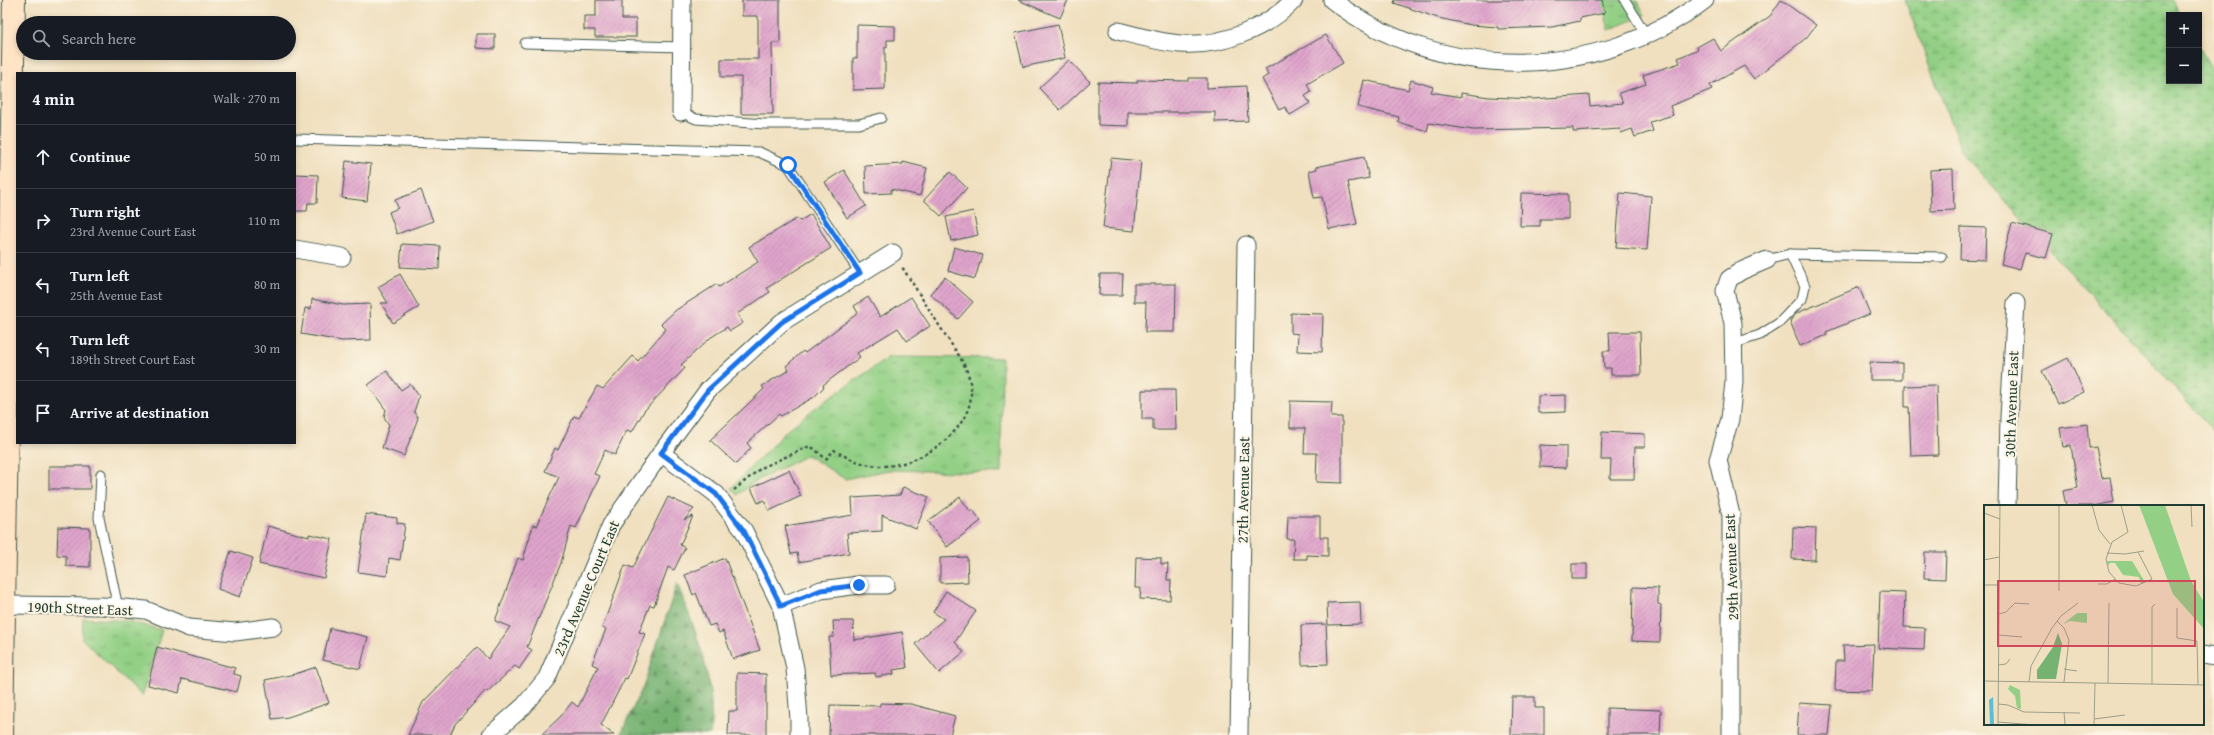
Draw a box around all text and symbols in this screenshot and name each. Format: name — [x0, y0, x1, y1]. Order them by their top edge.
map controls — [2166, 12, 2202, 84]
button: + — [2166, 12, 2202, 48]
search box — [16, 16, 296, 60]
icon: search — [30, 27, 52, 49]
text: Search here — [62, 28, 136, 49]
button: − — [2166, 48, 2202, 84]
text: 4 min — [32, 86, 74, 111]
text: Walk · 270 m — [213, 89, 280, 108]
icon: ahead — [32, 146, 54, 168]
text: Continue — [70, 146, 131, 167]
text: 50 m — [254, 147, 280, 166]
route start — [779, 156, 797, 174]
text: Turn right — [70, 201, 141, 222]
icon: right — [32, 210, 54, 232]
text: 110 m — [248, 211, 280, 230]
text: 23rd Avenue Court East — [70, 222, 196, 241]
text: Turn left — [70, 265, 129, 286]
icon: left — [32, 274, 54, 296]
text: 80 m — [254, 275, 280, 294]
text: 25th Avenue East — [70, 286, 163, 305]
text: Turn left — [70, 329, 129, 350]
icon: left — [32, 338, 54, 360]
text: 30 m — [254, 339, 280, 358]
text: 189th Street Court East — [70, 350, 195, 369]
street label: 30th Avenue East — [1999, 350, 2023, 458]
icon: arrive — [32, 402, 54, 424]
text: Arrive at destination — [70, 402, 209, 423]
street label: 27th Avenue East — [1232, 436, 1254, 544]
inset map — [1984, 505, 2204, 725]
street label: 29th Avenue East — [1719, 513, 1743, 621]
street label: 23rd Avenue Court East — [548, 516, 624, 659]
route end — [850, 576, 868, 594]
street label: 190th Street East — [27, 596, 134, 620]

